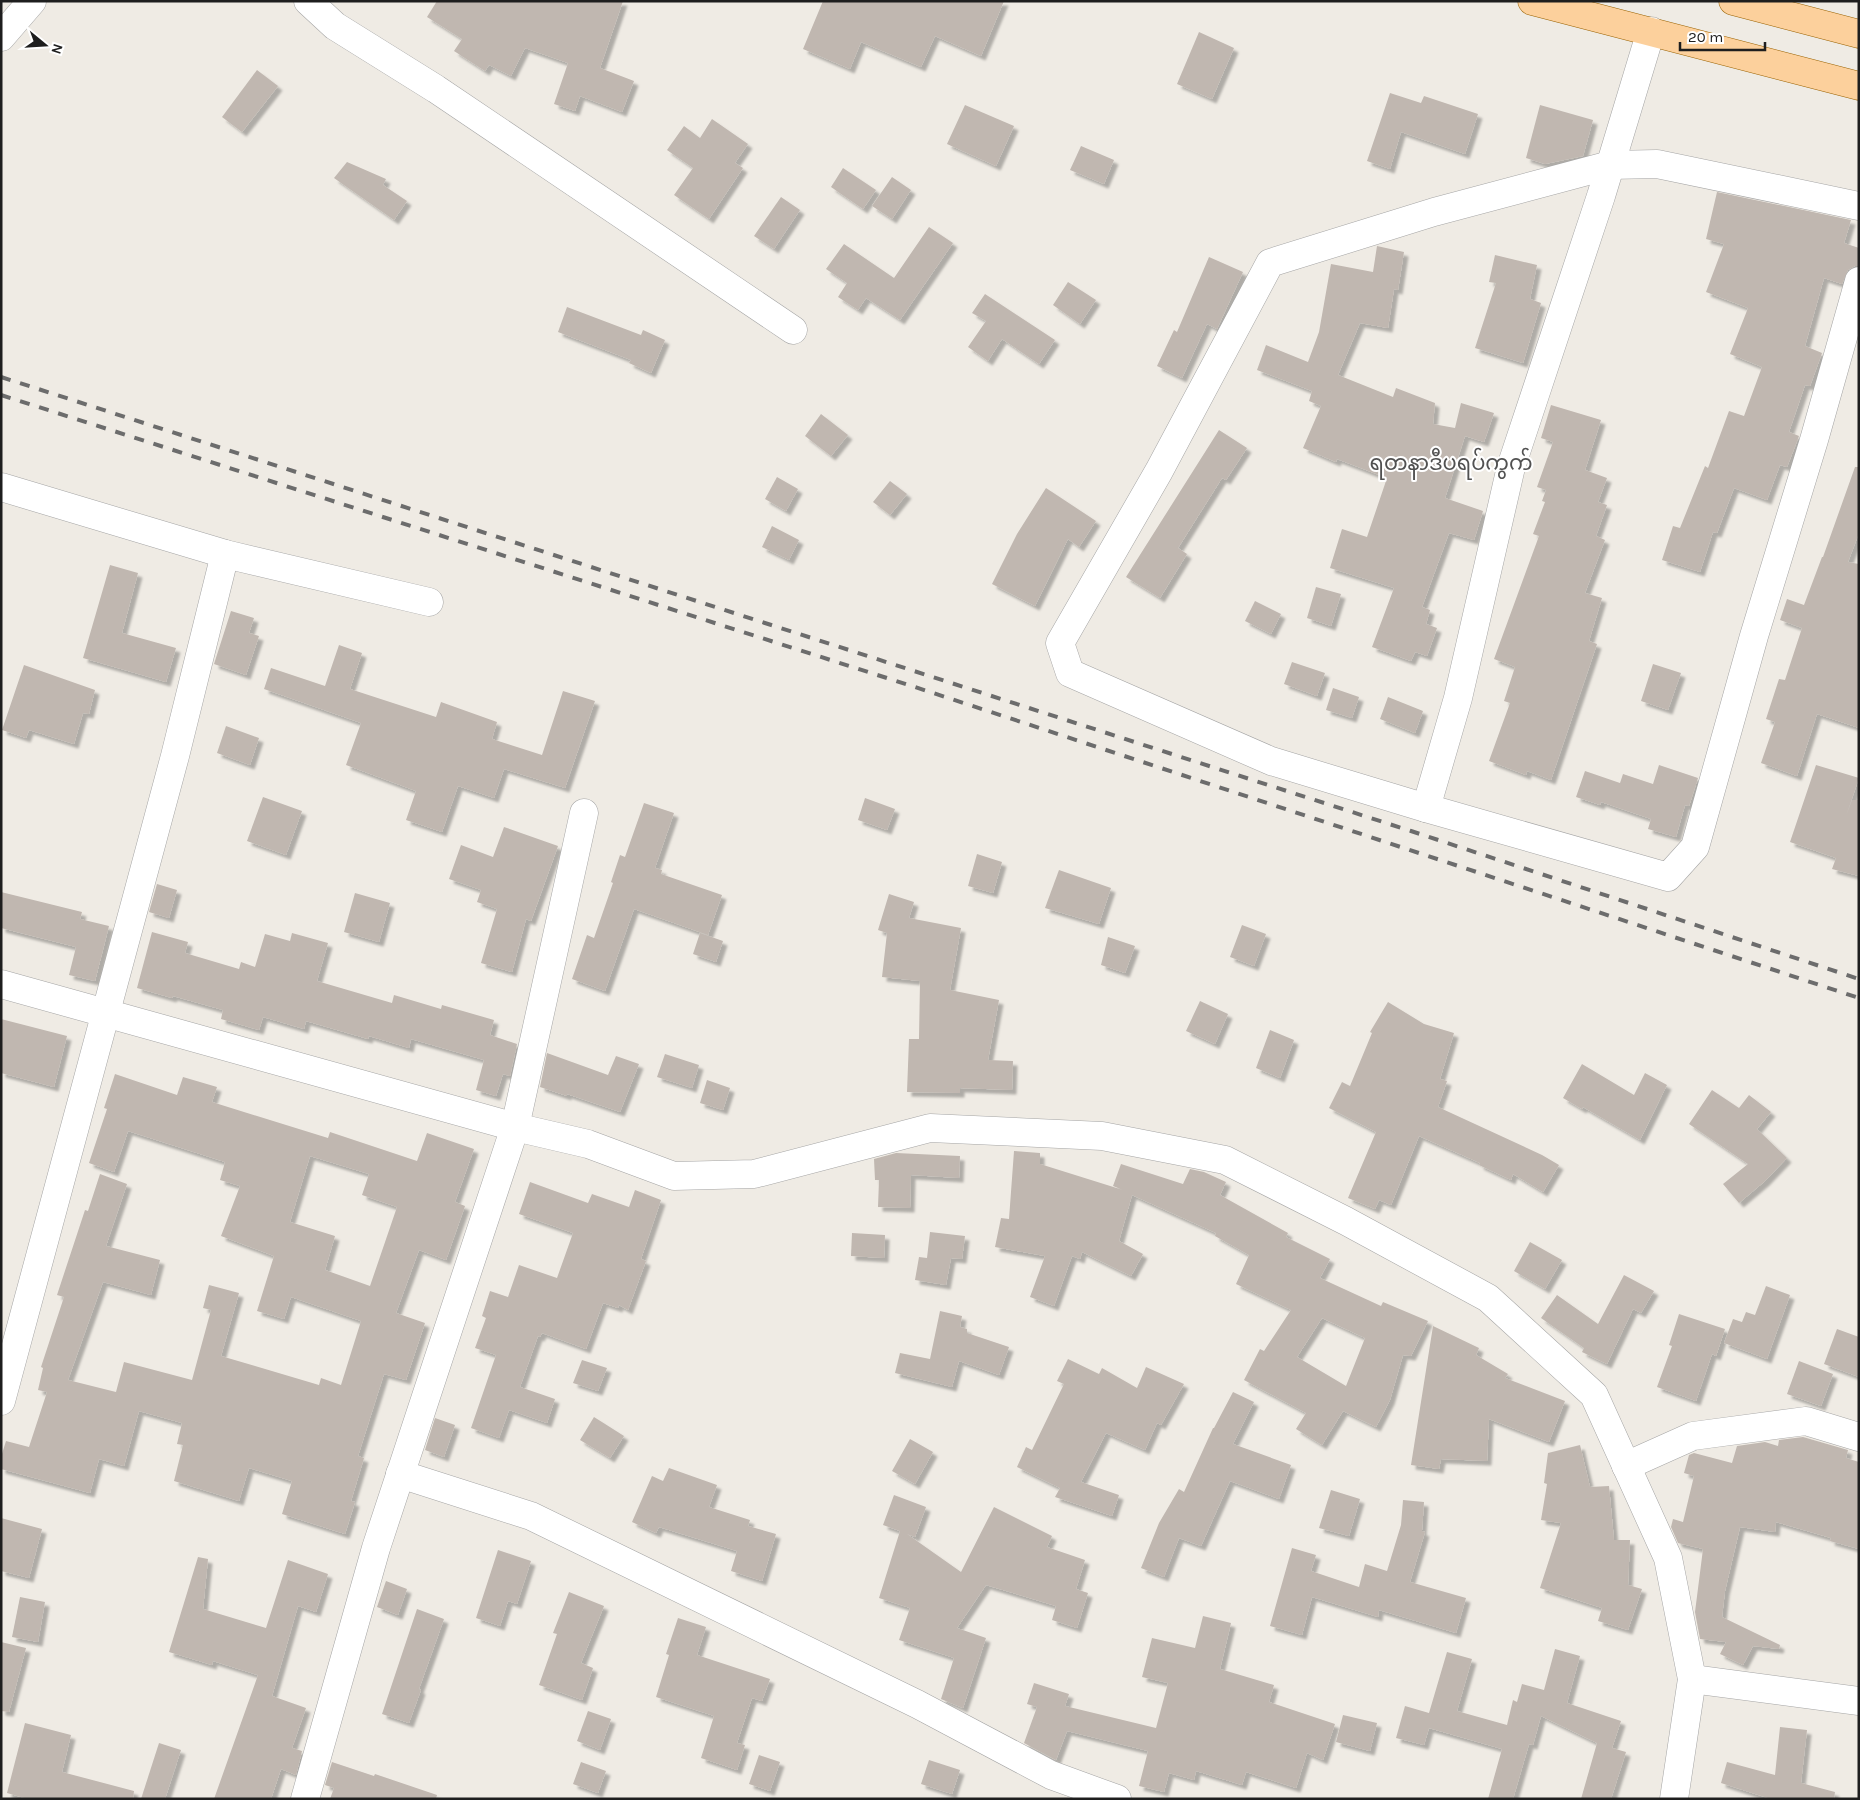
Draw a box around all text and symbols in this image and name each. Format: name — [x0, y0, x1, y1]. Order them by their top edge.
north arrow — [20, 20, 70, 70]
scale bar — [1680, 20, 1765, 52]
text: 20 m — [1688, 28, 1723, 46]
text: N — [47, 41, 67, 56]
district label: ရတနာဒီပရပ်ကွက် — [1369, 447, 1533, 480]

